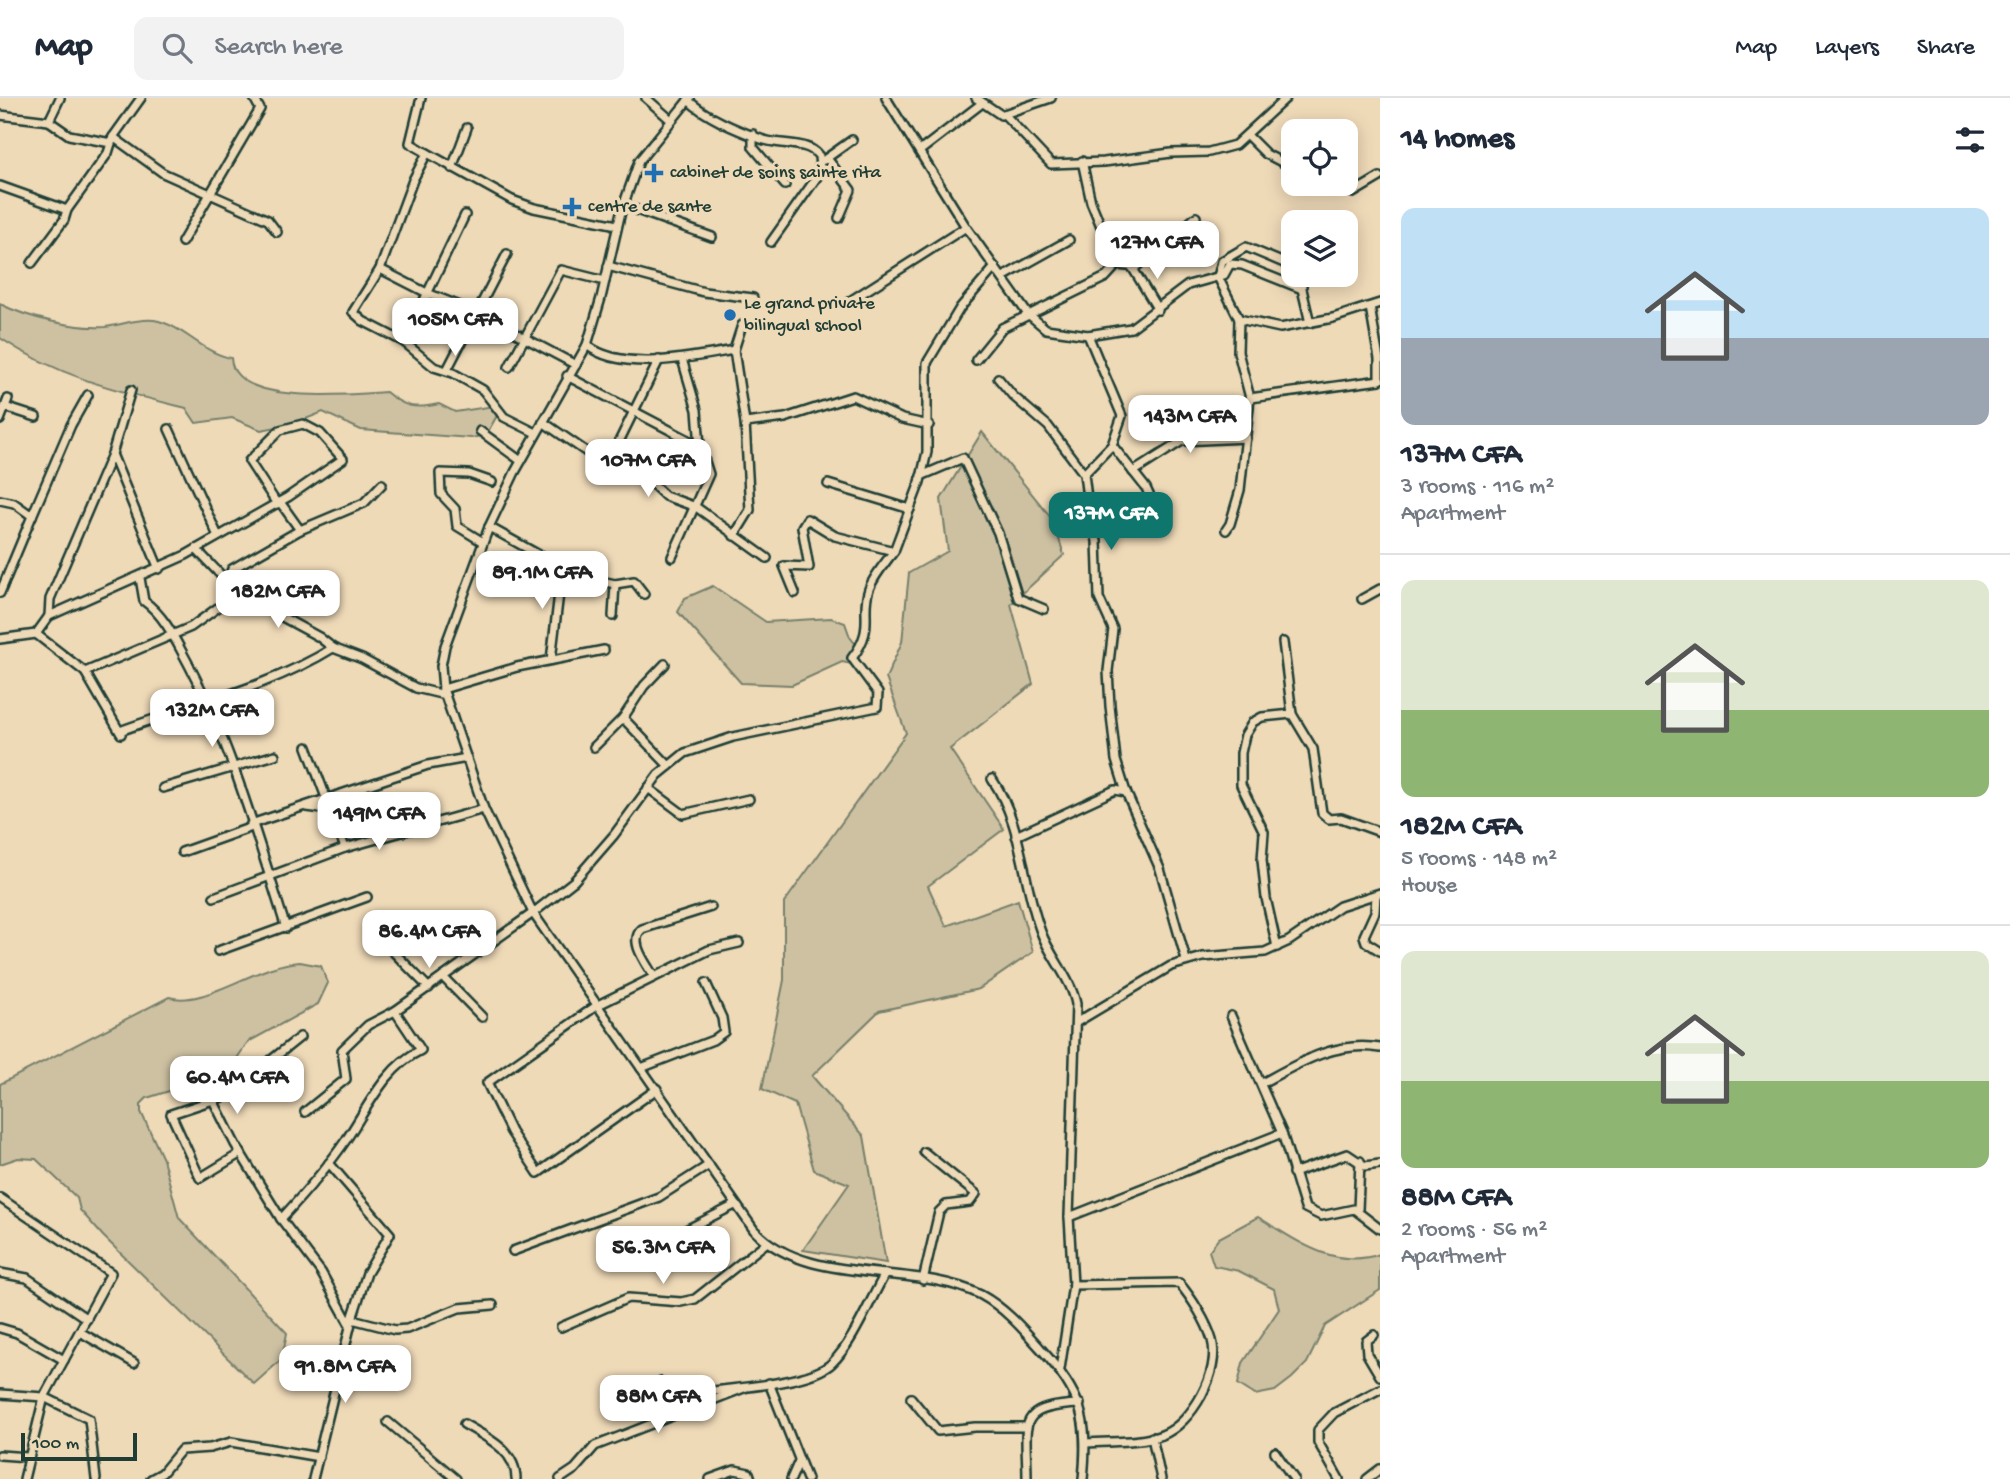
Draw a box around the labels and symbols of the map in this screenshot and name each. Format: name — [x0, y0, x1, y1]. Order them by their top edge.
place label: cabinet de soins sainte rita — [670, 162, 883, 185]
marker: cabinet de soins sainte rita — [644, 163, 664, 183]
place label: centre de sante — [588, 196, 712, 219]
marker: centre de sante — [562, 197, 582, 217]
pin: 127M CFA — [1085, 222, 1229, 281]
place label: Le grand private bilingual school — [744, 293, 875, 338]
pin: 105M CFA — [383, 299, 527, 358]
marker: Le grand private bilingual school — [722, 307, 738, 323]
pin: 143M CFA — [1118, 396, 1262, 455]
pin: 107M CFA — [576, 440, 720, 499]
pin: 137M CFA — [1039, 492, 1183, 552]
pin: 89.1M CFA — [462, 552, 622, 611]
pin: 182M CFA — [206, 570, 350, 630]
pin: 132M CFA — [140, 690, 284, 749]
pin: 149M CFA — [307, 792, 451, 852]
pin: 86.4M CFA — [349, 910, 509, 970]
pin: 60.4M CFA — [157, 1056, 317, 1116]
pin: 56.3M CFA — [583, 1226, 743, 1286]
pin: 91.8M CFA — [265, 1346, 425, 1405]
pin: 88M CFA — [593, 1376, 723, 1435]
scale bar — [21, 1430, 136, 1462]

